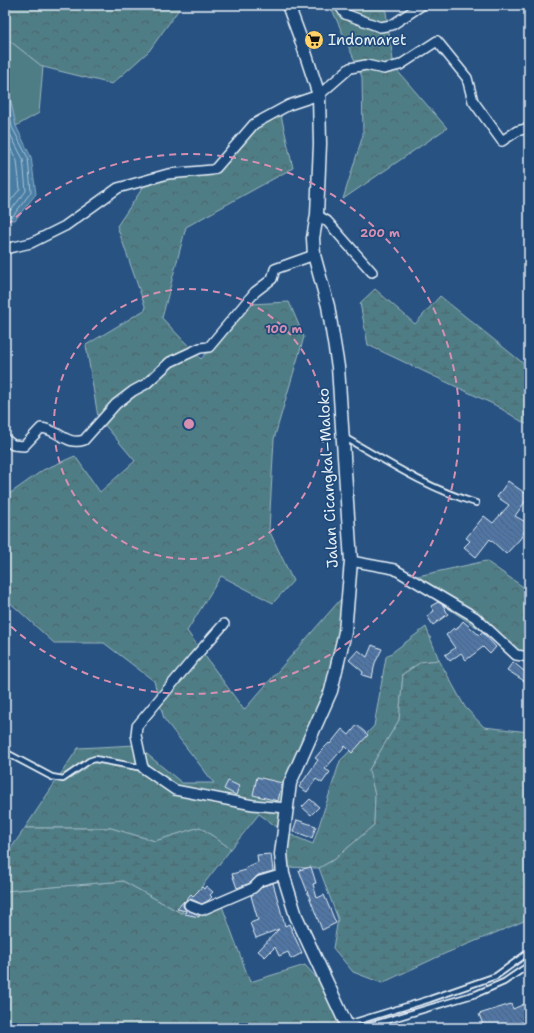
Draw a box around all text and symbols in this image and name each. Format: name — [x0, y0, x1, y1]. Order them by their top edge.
supermarket icon: Indomaret — [303, 29, 325, 51]
place label: Indomaret — [328, 30, 407, 50]
text: 200 m — [360, 225, 400, 241]
text: 100 m — [266, 321, 303, 337]
street label: Jalan Cicangkal–Maloko — [313, 387, 343, 569]
centre of rings — [182, 417, 196, 431]

